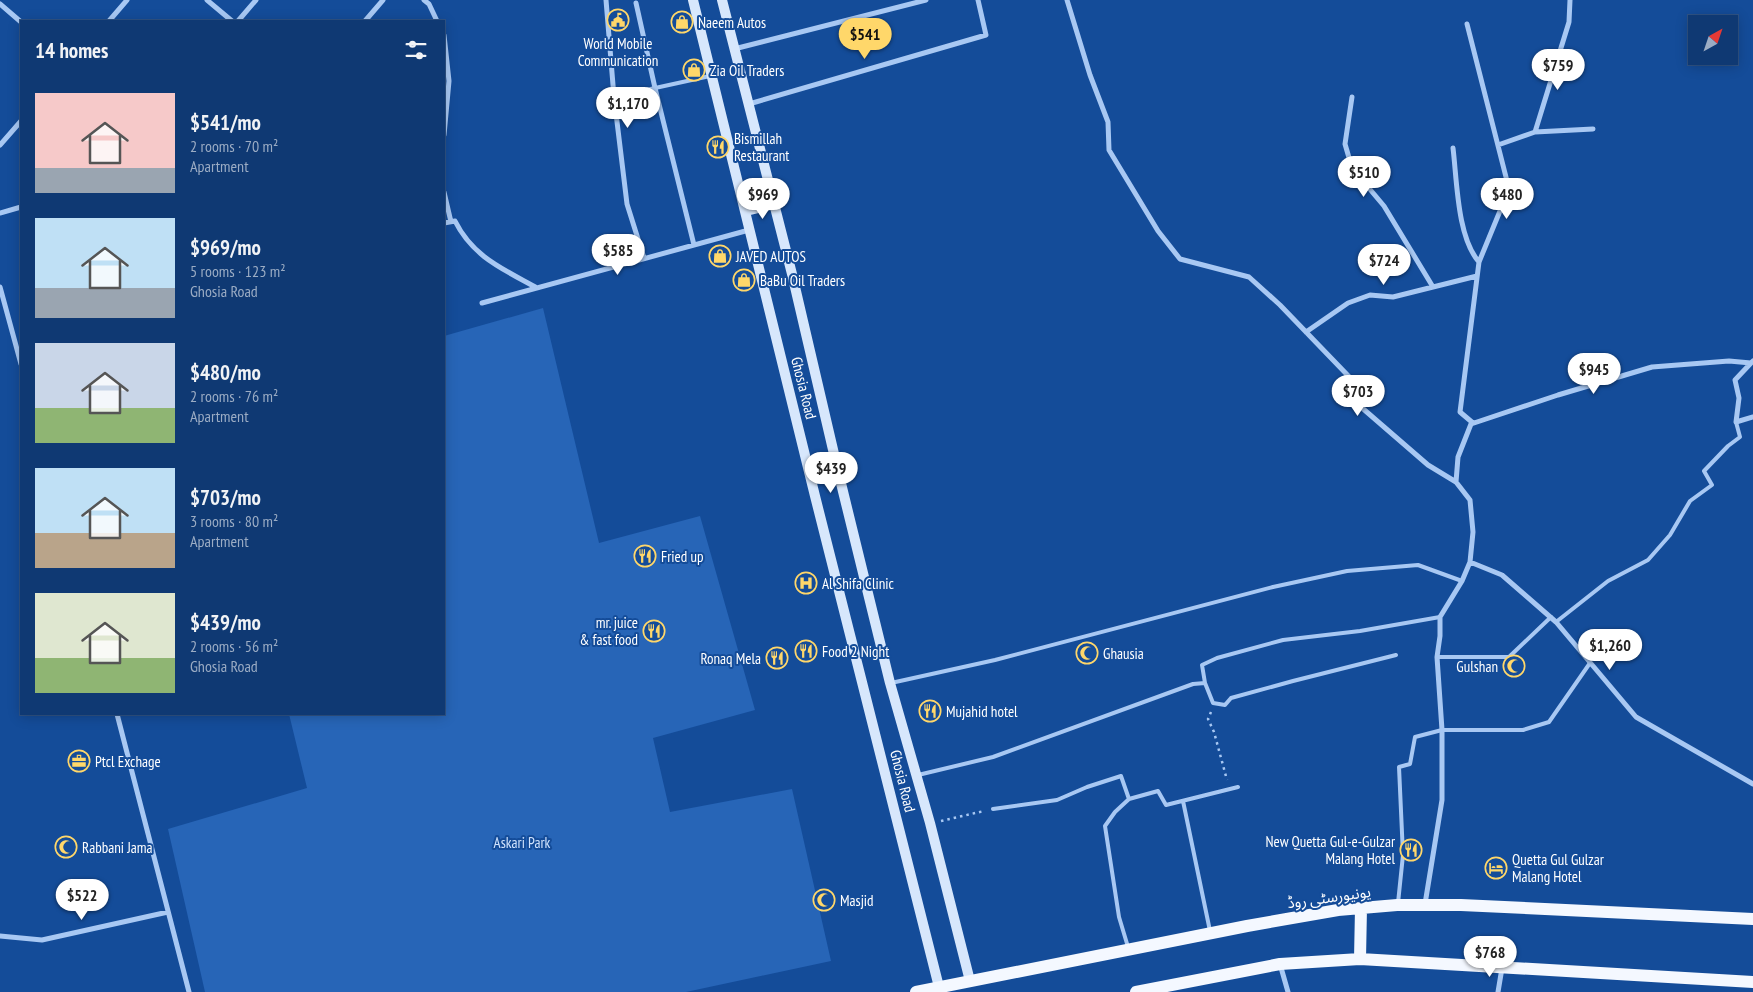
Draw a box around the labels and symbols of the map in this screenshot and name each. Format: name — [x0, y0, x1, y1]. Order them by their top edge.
public building icon: World Mobile Communication — [606, 8, 630, 32]
shop icon: Naeem Autos — [670, 10, 694, 34]
place label: Naeem Autos — [698, 13, 766, 32]
north arrow — [1688, 15, 1738, 65]
pin: $541 — [835, 18, 895, 60]
place label: World Mobile Communication — [578, 34, 658, 70]
pin: $759 — [1528, 48, 1588, 91]
shop icon: Zia Oil Traders — [682, 58, 706, 82]
place label: Zia Oil Traders — [710, 61, 784, 80]
pin: $1,170 — [587, 86, 669, 129]
place label: Bismillah Restaurant — [734, 129, 789, 165]
restaurant icon: Bismillah Restaurant — [706, 135, 730, 159]
pin: $510 — [1334, 156, 1394, 198]
pin: $969 — [733, 178, 793, 220]
pin: $480 — [1477, 178, 1537, 220]
pin: $585 — [588, 234, 648, 276]
shop icon: JAVED AUTOS — [708, 244, 732, 268]
pin: $724 — [1354, 244, 1414, 286]
place label: JAVED AUTOS — [735, 247, 806, 266]
shop icon: BaBu Oil Traders — [732, 268, 756, 292]
place label: BaBu Oil Traders — [760, 271, 845, 290]
pin: $945 — [1564, 352, 1624, 395]
street label: Ghosia Road — [787, 355, 821, 421]
pin: $703 — [1328, 374, 1388, 417]
pin: $439 — [801, 452, 861, 494]
restaurant icon: Fried up — [633, 544, 657, 568]
place label: Fried up — [661, 547, 703, 566]
hospital icon: Al Shifa Clinic — [794, 571, 818, 595]
place label: Al Shifa Clinic — [822, 574, 895, 593]
place label: mr. juice & fast food — [580, 613, 638, 649]
restaurant icon: mr. juice & fast food — [642, 619, 666, 643]
pin: $1,260 — [1569, 628, 1651, 671]
restaurant icon: Food 2 Night — [794, 639, 818, 663]
mosque icon: Ghausia — [1075, 641, 1099, 665]
place label: Food 2 Night — [822, 642, 889, 661]
place label: Ghausia — [1103, 644, 1144, 663]
restaurant icon: Ronaq Mela — [765, 646, 789, 670]
place label: Ronaq Mela — [700, 649, 761, 668]
mosque icon: Gulshan — [1502, 654, 1526, 678]
place label: Gulshan — [1456, 657, 1498, 676]
restaurant icon: Mujahid hotel — [918, 699, 942, 723]
place label: Mujahid hotel — [946, 702, 1018, 721]
street label: Ghosia Road — [886, 748, 920, 814]
office icon: Ptcl Exchage — [67, 749, 91, 773]
place label: Ptcl Exchage — [95, 752, 161, 771]
place label: New Quetta Gul-e-Gulzar Malang Hotel — [1266, 832, 1396, 868]
park label: Askari Park — [494, 833, 551, 852]
mosque icon: Rabbani Jama — [54, 835, 78, 859]
place label: Rabbani Jama — [82, 838, 153, 857]
restaurant icon: New Quetta Gul-e-Gulzar Malang Hotel — [1399, 838, 1423, 862]
place label: Quetta Gul Gulzar Malang Hotel — [1512, 850, 1605, 886]
hotel icon: Quetta Gul Gulzar Malang Hotel — [1484, 856, 1508, 880]
pin: $522 — [52, 878, 112, 921]
street label: یونیورسٹی روڈ — [1286, 882, 1372, 912]
mosque icon: Masjid — [812, 888, 836, 912]
place label: Masjid — [840, 891, 874, 910]
pin: $768 — [1460, 936, 1520, 978]

